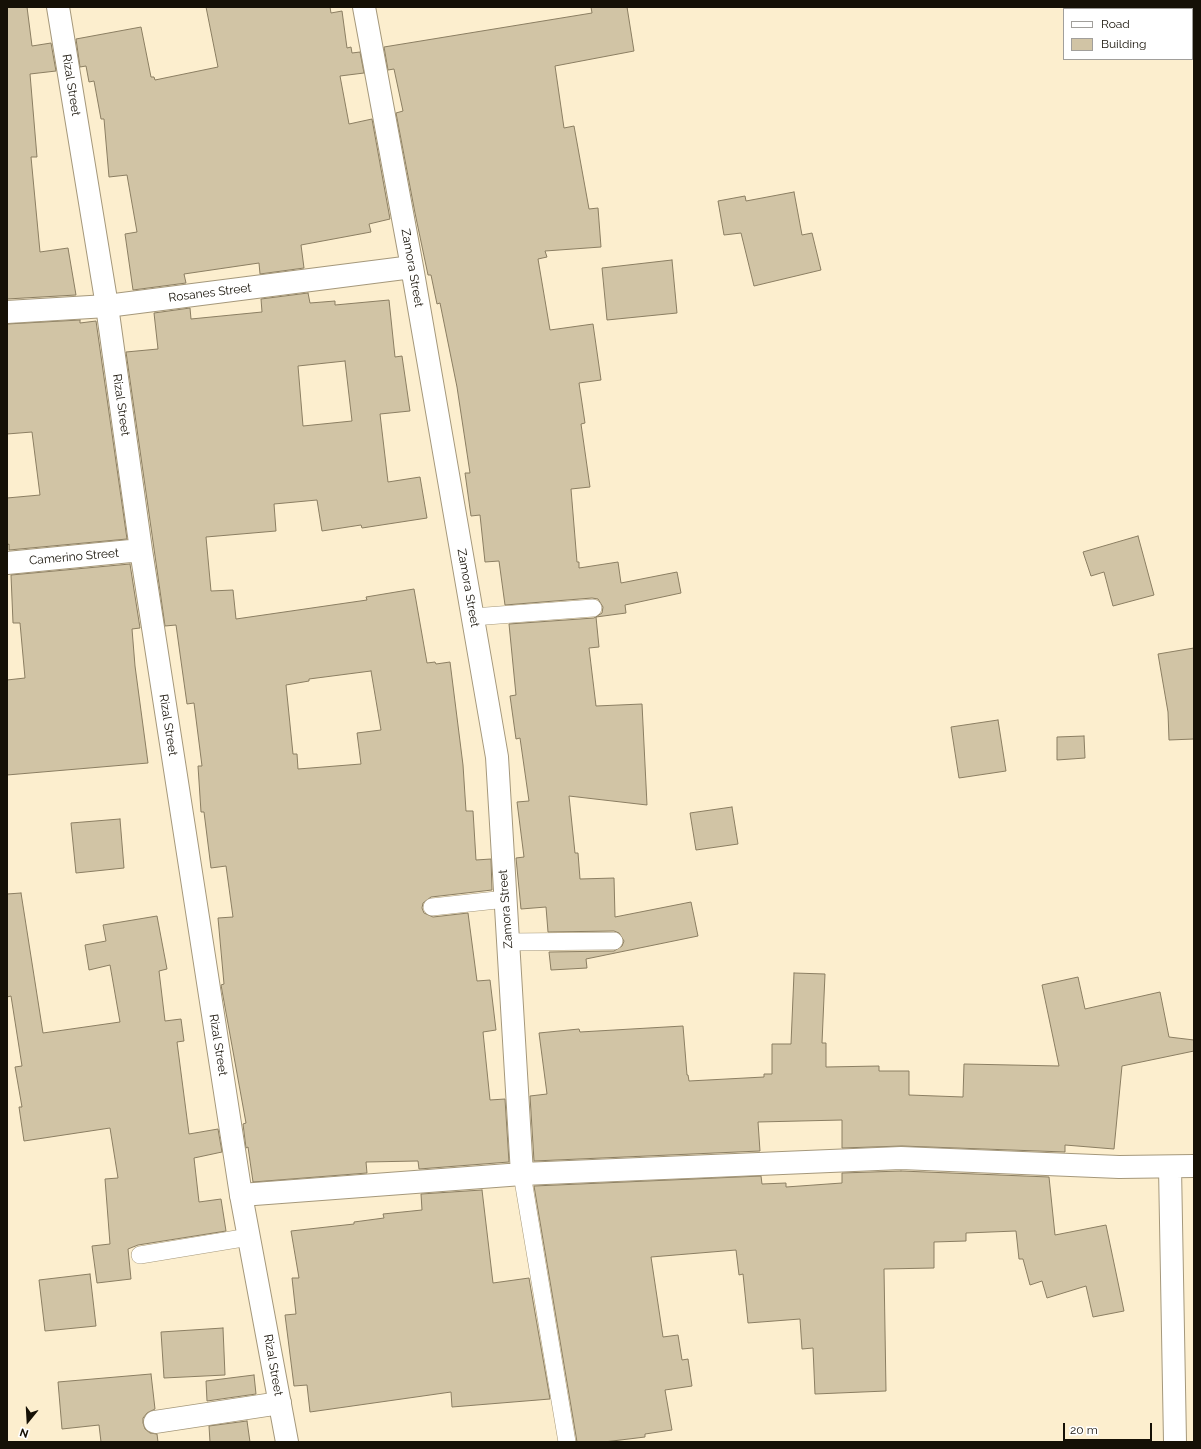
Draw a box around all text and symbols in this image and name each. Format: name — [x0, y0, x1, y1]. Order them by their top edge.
legend — [1063, 8, 1193, 60]
text: Road — [1101, 17, 1130, 31]
text: Building — [1101, 37, 1147, 51]
street label: Rizal Street — [59, 53, 83, 117]
street label: Zamora Street — [398, 228, 426, 308]
street label: Rosanes Street — [168, 281, 252, 305]
street label: Rizal Street — [110, 373, 132, 437]
street label: Camerino Street — [28, 546, 120, 568]
street label: Zamora Street — [454, 548, 482, 628]
street label: Rizal Street — [156, 693, 180, 757]
street label: Zamora Street — [496, 869, 516, 949]
street label: Rizal Street — [206, 1013, 230, 1077]
street label: Rizal Street — [260, 1333, 286, 1397]
north arrow — [8, 1401, 48, 1441]
scale bar — [1065, 1415, 1154, 1441]
text: 20 m — [1070, 1423, 1098, 1437]
text: N — [18, 1425, 30, 1440]

